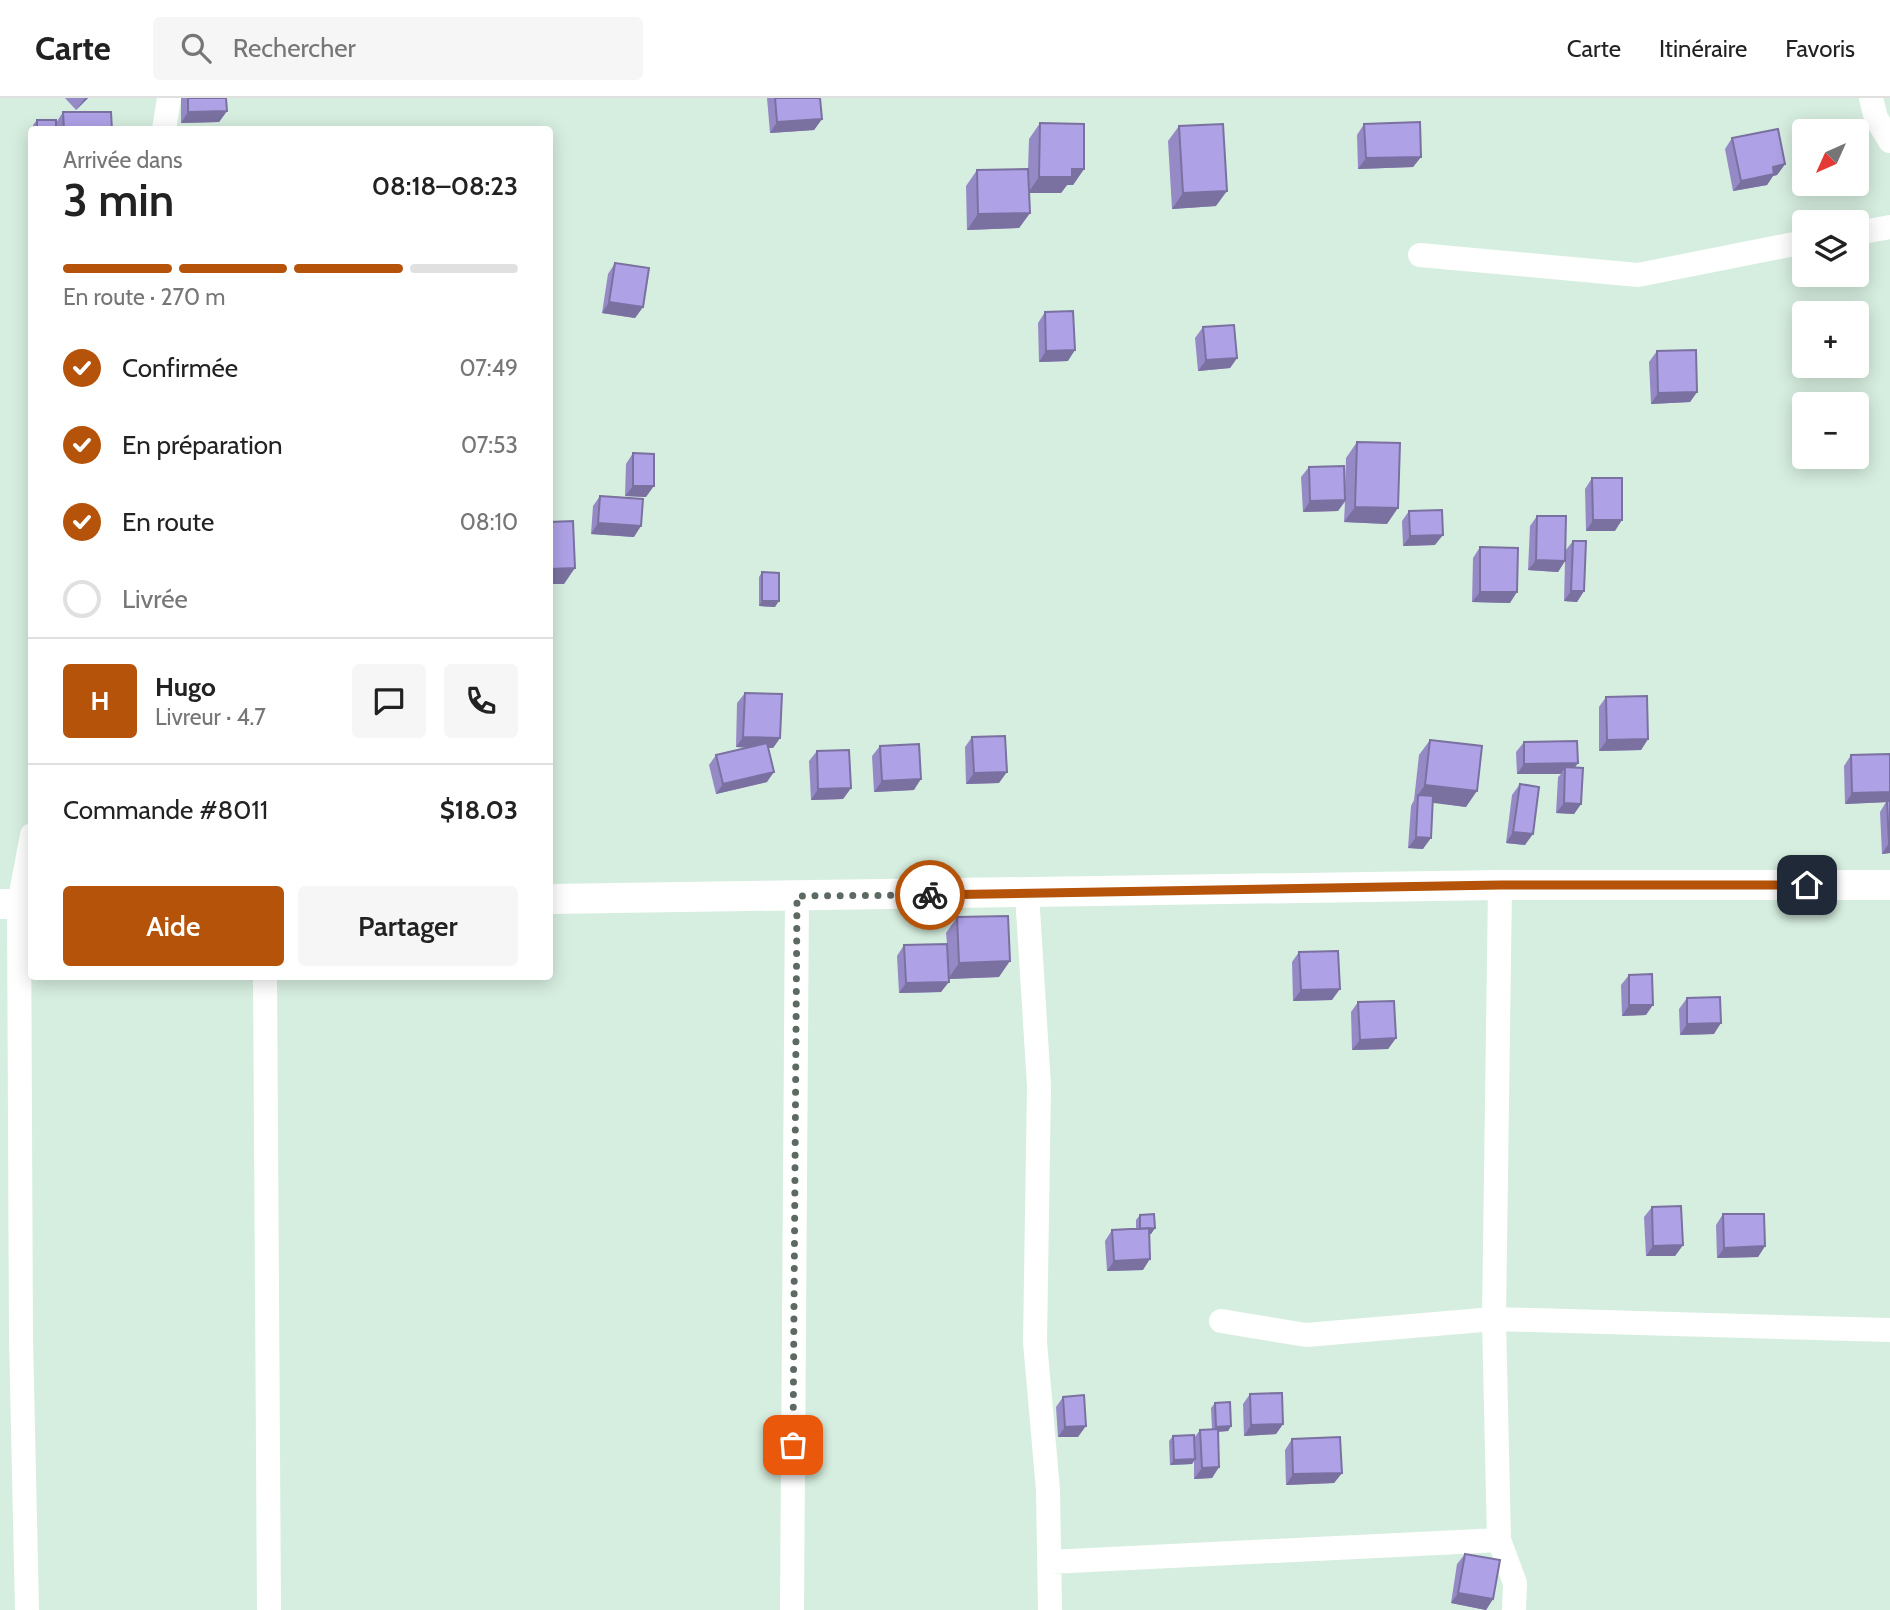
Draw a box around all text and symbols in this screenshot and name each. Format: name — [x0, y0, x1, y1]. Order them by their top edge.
search box — [153, 17, 643, 80]
text: Carte — [35, 28, 111, 68]
icon: search — [177, 29, 215, 67]
text: Rechercher — [233, 32, 356, 64]
text: Carte — [1567, 34, 1621, 63]
text: Itinéraire — [1659, 34, 1747, 63]
text: Favoris — [1785, 34, 1855, 63]
north arrow — [1792, 119, 1869, 196]
map controls — [1792, 119, 1869, 469]
text: Arrivée dans — [63, 146, 183, 174]
text: 08:18–08:23 — [372, 170, 518, 202]
text: 3 min — [63, 172, 174, 228]
button: layers — [1792, 210, 1869, 287]
text: En route · 270 m — [63, 283, 225, 311]
button: + — [1792, 301, 1869, 378]
icon: check — [63, 349, 101, 387]
text: Confirmée — [122, 352, 238, 384]
text: 07:49 — [459, 354, 518, 382]
button: − — [1792, 392, 1869, 469]
icon: check — [63, 426, 101, 464]
text: En préparation — [122, 429, 283, 461]
text: 07:53 — [461, 431, 518, 459]
icon: check — [63, 503, 101, 541]
text: En route — [122, 506, 214, 538]
text: 08:10 — [460, 508, 518, 536]
text: Livrée — [122, 583, 188, 615]
button: chat — [352, 664, 426, 738]
button: phone — [444, 664, 518, 738]
text: Hugo — [155, 671, 216, 703]
text: H — [91, 685, 109, 717]
text: Livreur · 4.7 — [155, 703, 266, 731]
text: Commande #8011 — [63, 794, 268, 826]
text: $18.03 — [440, 794, 518, 826]
pin — [1777, 855, 1837, 915]
courier — [895, 860, 965, 930]
icon: home — [1788, 866, 1826, 904]
icon: bike — [911, 876, 949, 914]
button: Aide — [63, 886, 284, 966]
button: Partager — [298, 886, 518, 966]
pin — [763, 1415, 823, 1475]
icon: bag — [774, 1426, 812, 1464]

